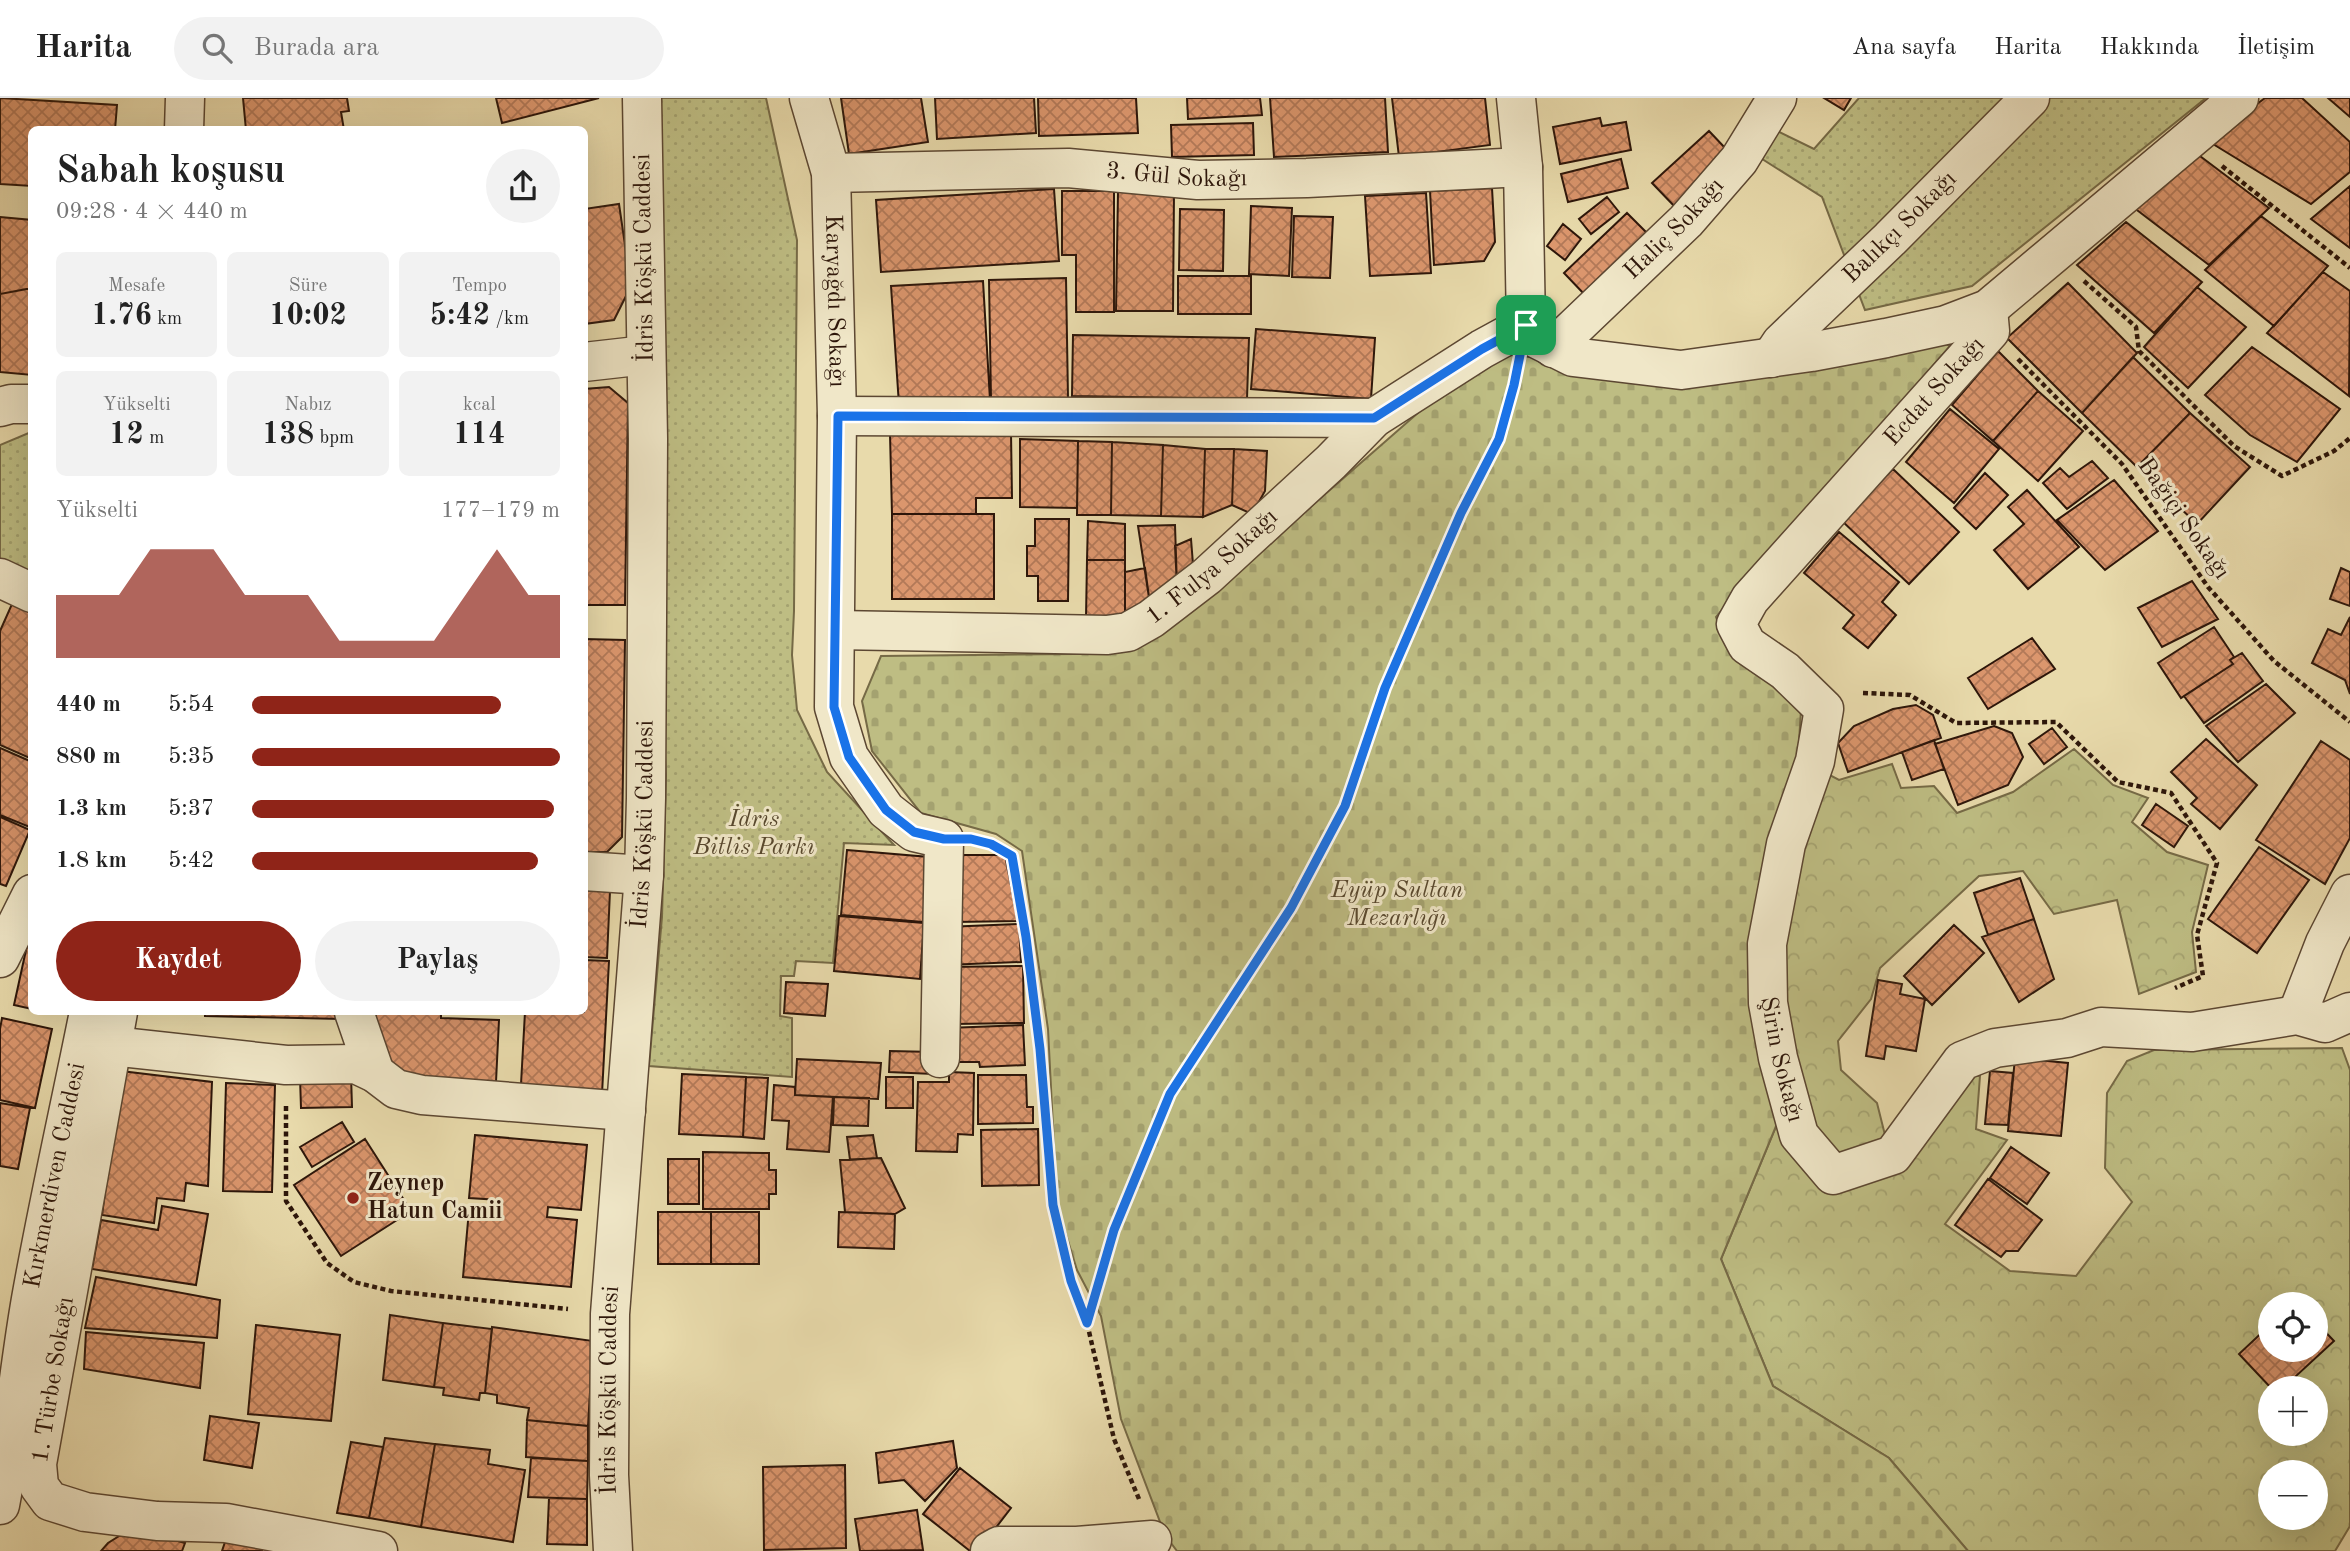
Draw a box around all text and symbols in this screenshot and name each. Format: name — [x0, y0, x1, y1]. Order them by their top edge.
search box — [174, 17, 664, 80]
icon: search — [198, 29, 236, 67]
text: Harita — [35, 32, 132, 65]
text: Burada ara — [254, 35, 379, 61]
text: Ana sayfa — [1852, 36, 1956, 60]
text: Harita — [1994, 36, 2062, 60]
text: Hakkında — [2100, 36, 2199, 60]
text: İletişim — [2237, 36, 2315, 60]
button: share — [486, 149, 560, 223]
text: Sabah koşusu — [56, 153, 285, 191]
street label: İdris Köşkü Caddesi — [628, 153, 659, 363]
street label: 3. Gül Sokağı — [1105, 160, 1247, 192]
street label: Balıkçı Sokağı — [1839, 167, 1962, 288]
street label: Haliç Sokağı — [1620, 174, 1729, 285]
text: 09:28 · 4 × 440 m — [56, 200, 248, 223]
street label: Karyağdı Sokağı — [820, 214, 848, 388]
text: Mesafe — [108, 277, 165, 296]
text: Süre — [289, 277, 327, 296]
text: Tempo — [452, 277, 507, 296]
pin — [1496, 295, 1556, 355]
text: 1.76 — [91, 301, 152, 331]
text: 10:02 — [269, 301, 347, 331]
text: 5:42 — [430, 301, 490, 331]
icon: arrive — [1507, 306, 1545, 344]
text: km — [152, 310, 182, 329]
text: /km — [490, 310, 529, 329]
street label: Ecdat Sokağı — [1880, 333, 1990, 451]
text: Yükselti — [103, 396, 171, 415]
text: Nabız — [284, 396, 332, 415]
text: kcal — [463, 396, 496, 415]
text: 12 — [109, 420, 144, 450]
text: 138 — [262, 420, 314, 450]
text: 114 — [453, 420, 505, 450]
text: m — [144, 429, 164, 448]
text: bpm — [314, 429, 354, 448]
street label: Bağiçi Sokağı — [2132, 454, 2234, 584]
text: Yükselti — [56, 499, 138, 522]
text: 177–179 m — [441, 499, 560, 522]
street label: 1. Fulya Sokağı — [1142, 505, 1283, 630]
text: 440 m — [56, 693, 121, 716]
text: 5:54 — [168, 693, 214, 716]
street label: İdris Köşkü Caddesi — [625, 720, 658, 930]
text: 880 m — [56, 745, 121, 768]
text: 5:35 — [168, 745, 214, 768]
text: 1.3 km — [56, 797, 127, 820]
text: 5:37 — [168, 797, 214, 820]
park label: İdris Bitlis Parkı — [692, 804, 815, 860]
text: 1.8 km — [56, 849, 127, 872]
text: 5:42 — [168, 849, 214, 872]
park label: Eyüp Sultan Mezarlığı — [1330, 879, 1463, 931]
button: Kaydet — [56, 921, 301, 1001]
button: Paylaş — [315, 921, 560, 1001]
street label: Şirin Sokağı — [1755, 995, 1807, 1125]
street label: Kırkmerdiven Caddesi — [21, 1061, 90, 1290]
place label: Zeynep Hatun Camii — [367, 1172, 502, 1224]
marker: Zeynep Hatun Camii — [345, 1190, 361, 1206]
street label: İdris Köşkü Caddesi — [595, 1285, 624, 1495]
map controls — [2258, 1292, 2328, 1530]
button: locate — [2258, 1292, 2328, 1362]
street label: 1. Türbe Sokağı — [29, 1295, 79, 1465]
button: + — [2258, 1376, 2328, 1446]
button: − — [2258, 1460, 2328, 1530]

